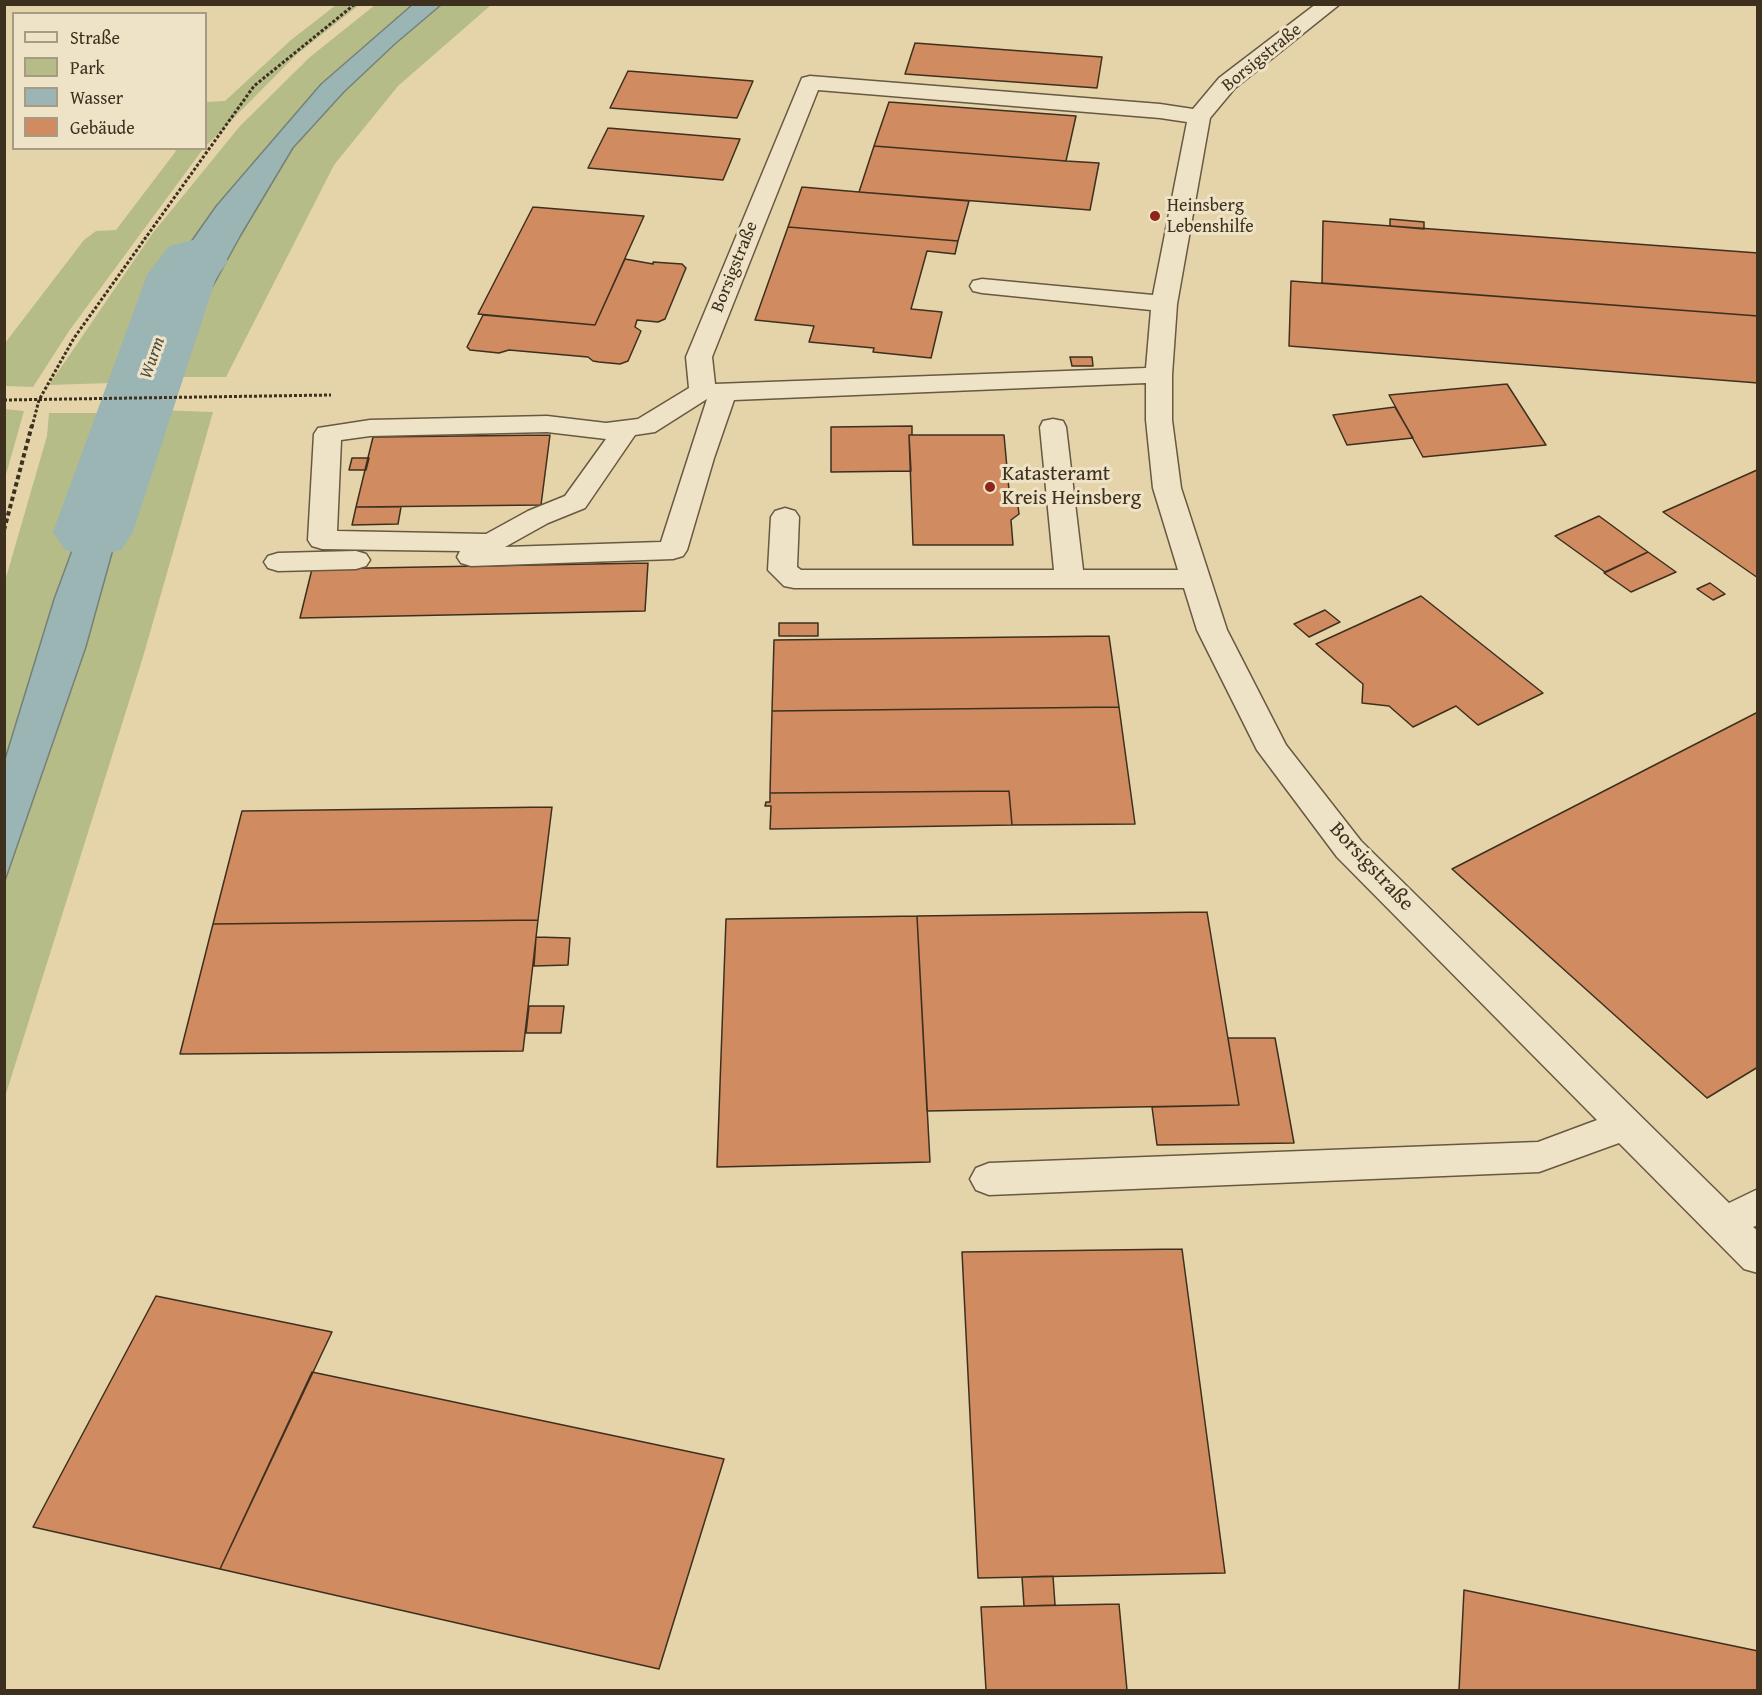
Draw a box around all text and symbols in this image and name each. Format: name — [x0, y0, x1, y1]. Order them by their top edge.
legend — [12, 12, 207, 150]
street label: Borsigstraße — [1218, 19, 1306, 97]
text: Straße — [70, 24, 120, 51]
text: Park — [70, 54, 105, 81]
text: Wasser — [70, 84, 123, 111]
text: Gebäude — [70, 114, 135, 141]
place label: Heinsberg Lebenshilfe — [1167, 195, 1254, 238]
marker: Heinsberg Lebenshilfe — [1148, 209, 1162, 223]
street label: Borsigstraße — [707, 218, 763, 316]
water label: Wurm — [136, 334, 170, 382]
place label: Katasteramt Kreis Heinsberg — [1002, 462, 1141, 512]
marker: Katasteramt Kreis Heinsberg — [983, 480, 997, 494]
street label: Borsigstraße — [1324, 817, 1418, 917]

